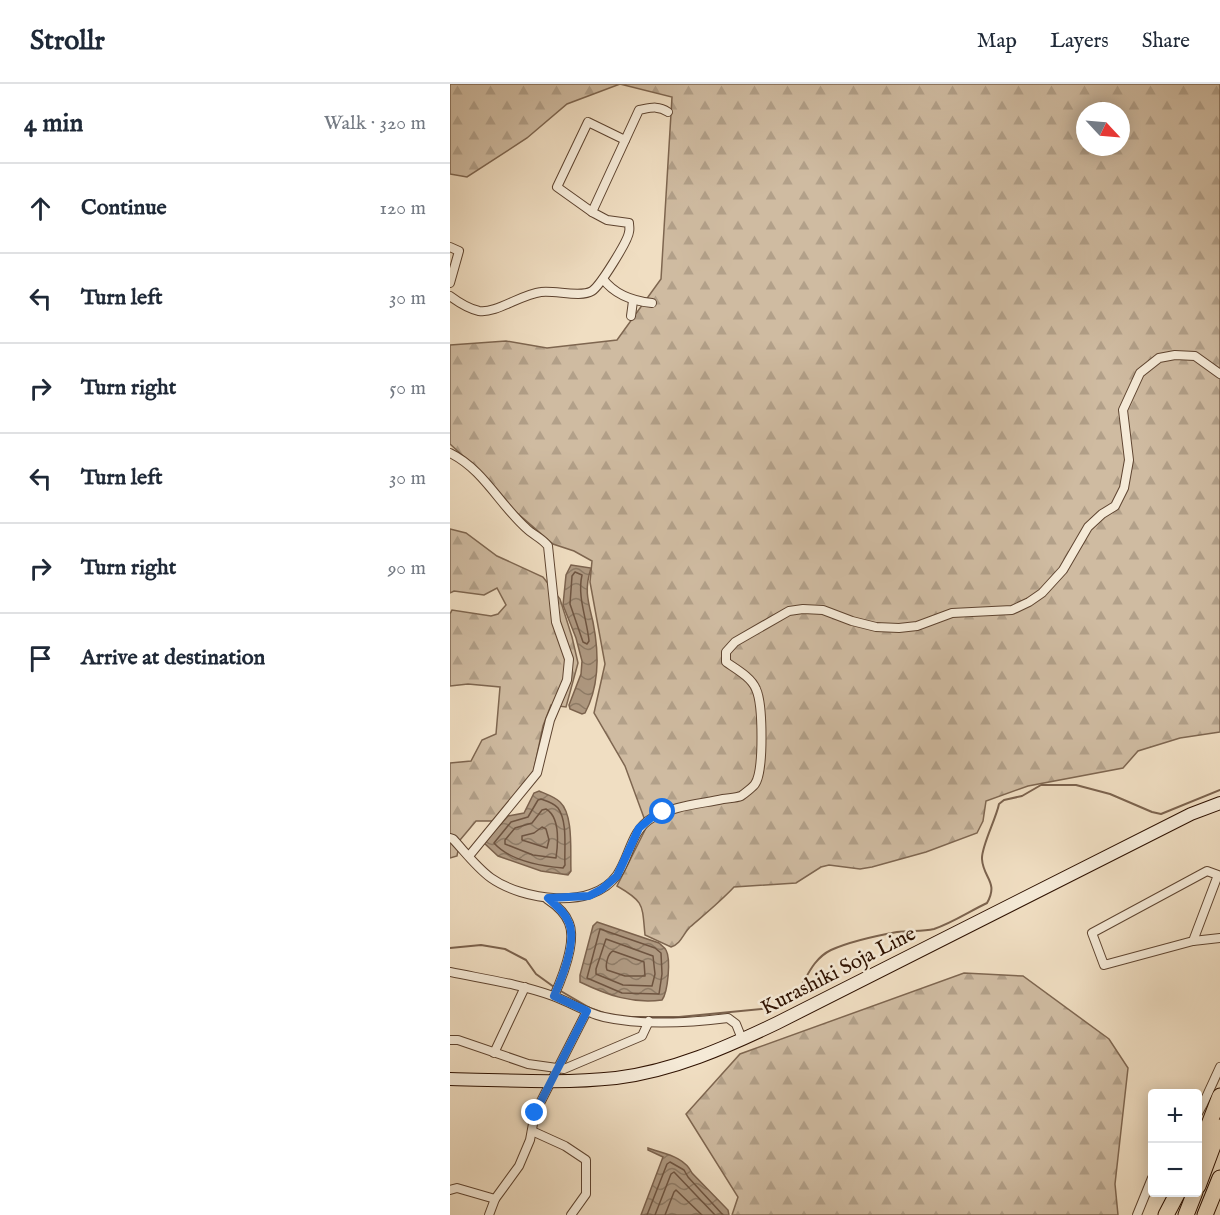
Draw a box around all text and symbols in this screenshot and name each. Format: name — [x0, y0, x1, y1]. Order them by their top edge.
text: Strollr — [30, 24, 105, 59]
text: Map — [977, 28, 1017, 55]
text: Layers — [1050, 28, 1109, 55]
text: Share — [1142, 28, 1190, 55]
north arrow — [1076, 102, 1130, 156]
text: 4 min — [24, 107, 83, 140]
text: Walk · 320 m — [324, 111, 426, 136]
icon: ahead — [24, 192, 57, 225]
text: Continue — [81, 194, 167, 222]
text: 120 m — [380, 196, 426, 221]
icon: left — [24, 282, 57, 315]
text: Turn left — [81, 284, 163, 312]
text: 30 m — [389, 286, 426, 311]
icon: right — [24, 372, 57, 405]
text: Turn right — [81, 374, 176, 402]
text: 50 m — [389, 376, 426, 401]
icon: left — [24, 462, 57, 495]
text: Turn left — [81, 464, 163, 492]
text: 30 m — [389, 466, 426, 491]
icon: right — [24, 552, 57, 585]
text: Turn right — [81, 554, 176, 582]
text: 90 m — [388, 556, 426, 581]
icon: arrive — [24, 642, 57, 675]
text: Arrive at destination — [81, 644, 265, 672]
route start — [649, 798, 675, 824]
street label: Kurashiki Soja Line — [757, 920, 921, 1022]
map controls — [1148, 1089, 1202, 1197]
button: + — [1148, 1089, 1202, 1143]
route end — [521, 1099, 547, 1125]
button: − — [1148, 1143, 1202, 1197]

